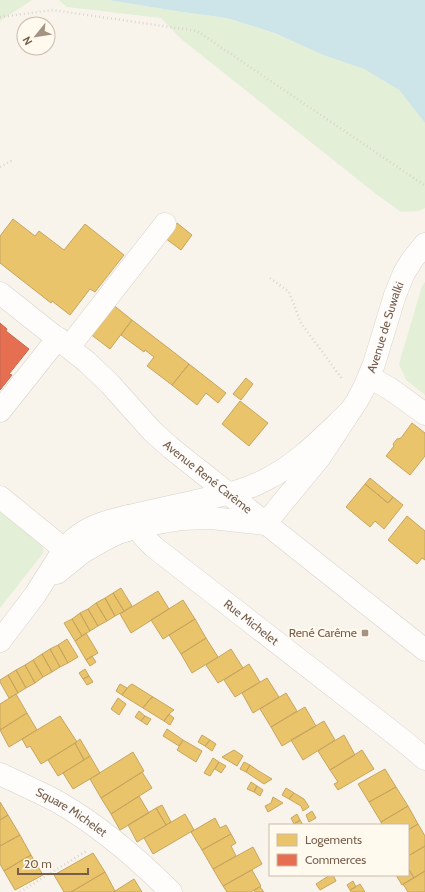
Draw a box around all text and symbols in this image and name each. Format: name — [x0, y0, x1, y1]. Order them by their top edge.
north arrow — [16, 16, 56, 56]
text: N — [19, 34, 35, 48]
street label: Avenue de Suwalki — [363, 279, 407, 375]
street label: Avenue René Carême — [160, 437, 255, 516]
street label: Rue Michelet — [221, 596, 282, 648]
place label: René Carême — [289, 625, 357, 640]
marker: René Carême — [360, 628, 370, 638]
street label: Square Michelet — [33, 784, 110, 840]
legend — [269, 824, 409, 876]
text: Logements — [305, 832, 362, 847]
scale bar — [18, 850, 88, 876]
text: Commerces — [305, 852, 366, 867]
text: 20 m — [24, 856, 52, 871]

